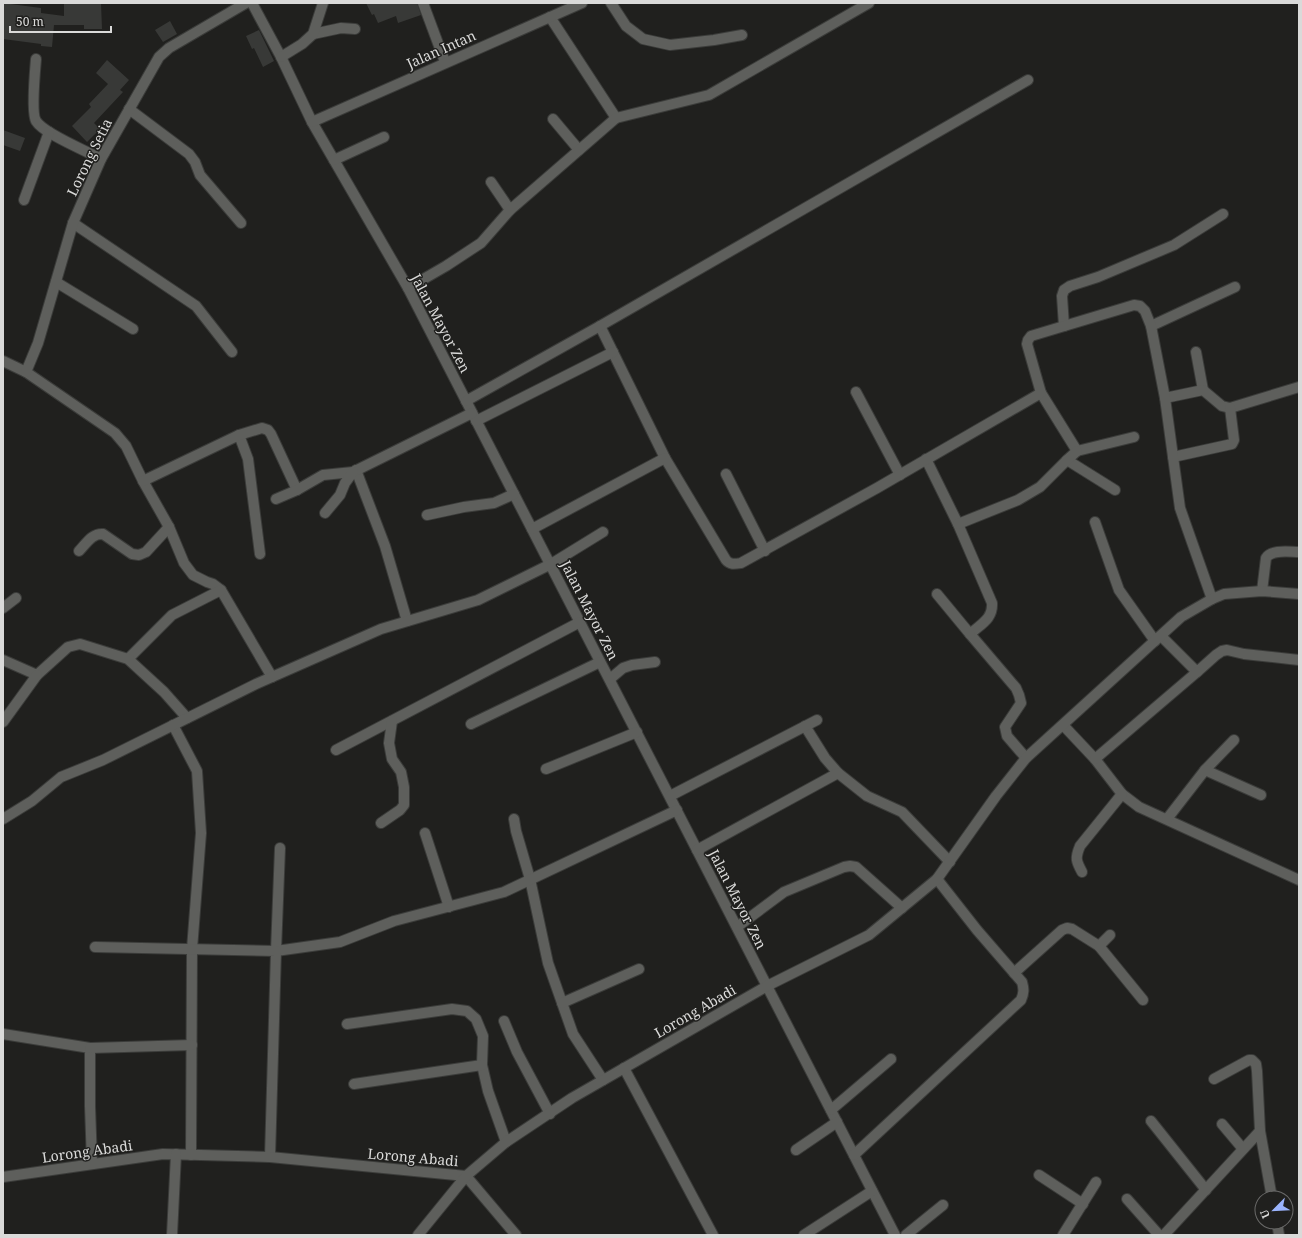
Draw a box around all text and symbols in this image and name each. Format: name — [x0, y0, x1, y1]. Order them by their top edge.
scale bar — [10, 8, 111, 34]
text: 50 m — [16, 13, 44, 30]
street label: Jalan Intan — [403, 25, 479, 73]
street label: Lorong Setia — [62, 115, 116, 199]
street label: Jalan Mayor Zen — [406, 269, 475, 376]
street label: Jalan Mayor Zen — [556, 556, 623, 663]
street label: Jalan Mayor Zen — [704, 845, 771, 952]
street label: Lorong Abadi — [651, 980, 740, 1042]
street label: Lorong Abadi — [41, 1135, 134, 1167]
street label: Lorong Abadi — [367, 1144, 460, 1170]
north arrow — [1254, 1190, 1294, 1230]
text: U — [1256, 1207, 1273, 1221]

